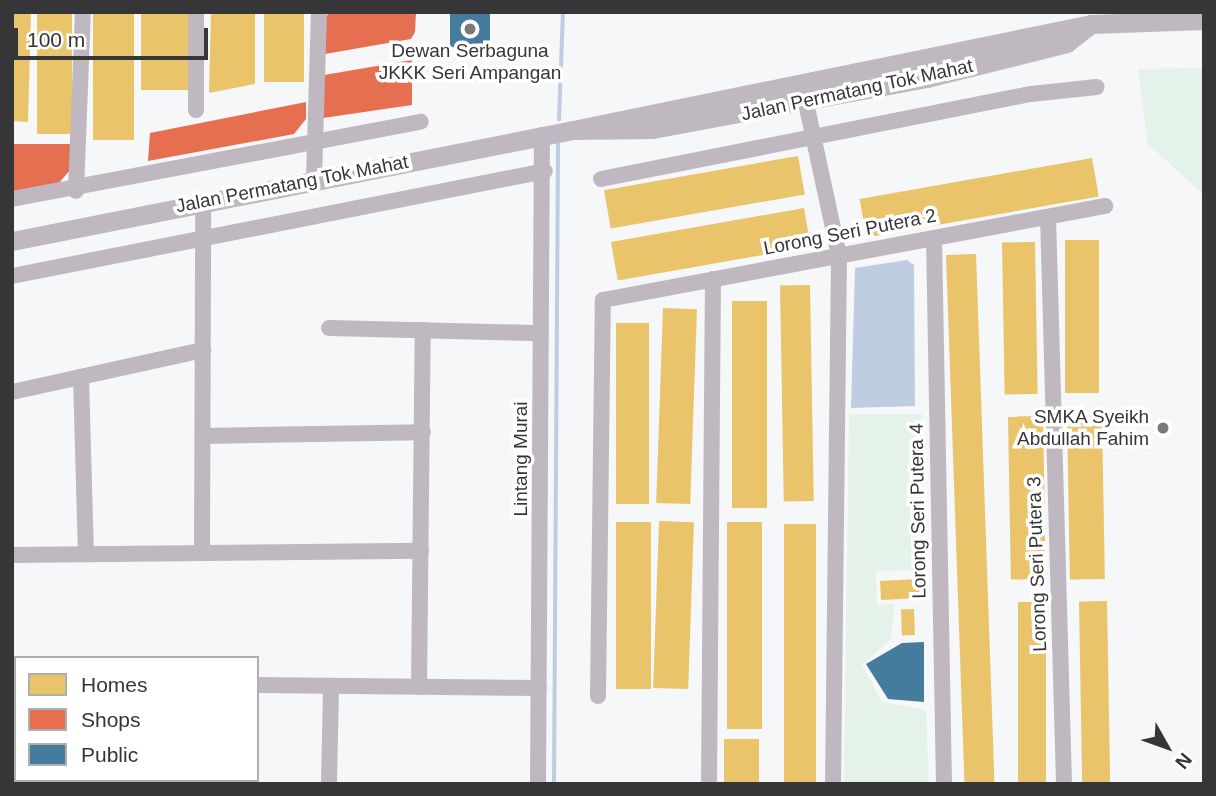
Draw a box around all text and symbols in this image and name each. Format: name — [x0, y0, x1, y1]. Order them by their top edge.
scale bar — [18, 14, 212, 58]
marker: Dewan Serbaguna JKKK Seri Ampangan — [462, 21, 478, 37]
text: 100 m — [27, 28, 85, 51]
place label: Dewan Serbaguna JKKK Seri Ampangan — [378, 40, 562, 84]
street label: Jalan Permatang Tok Mahat — [739, 54, 975, 126]
street label: Jalan Permatang Tok Mahat — [174, 150, 410, 218]
street label: Lorong Seri Putera 2 — [762, 204, 938, 260]
street label: Lintang Murai — [510, 401, 532, 517]
place label: SMKA Syeikh Abdullah Fahim — [1017, 406, 1149, 450]
marker: SMKA Syeikh Abdullah Fahim — [1155, 420, 1171, 436]
street label: Lorong Seri Putera 4 — [905, 423, 931, 599]
street label: Lorong Seri Putera 3 — [1023, 476, 1051, 652]
legend — [14, 656, 259, 782]
text: Homes — [81, 673, 148, 696]
text: Shops — [81, 708, 141, 731]
north arrow — [1132, 712, 1202, 782]
text: Public — [81, 743, 138, 766]
text: N — [1171, 749, 1196, 773]

